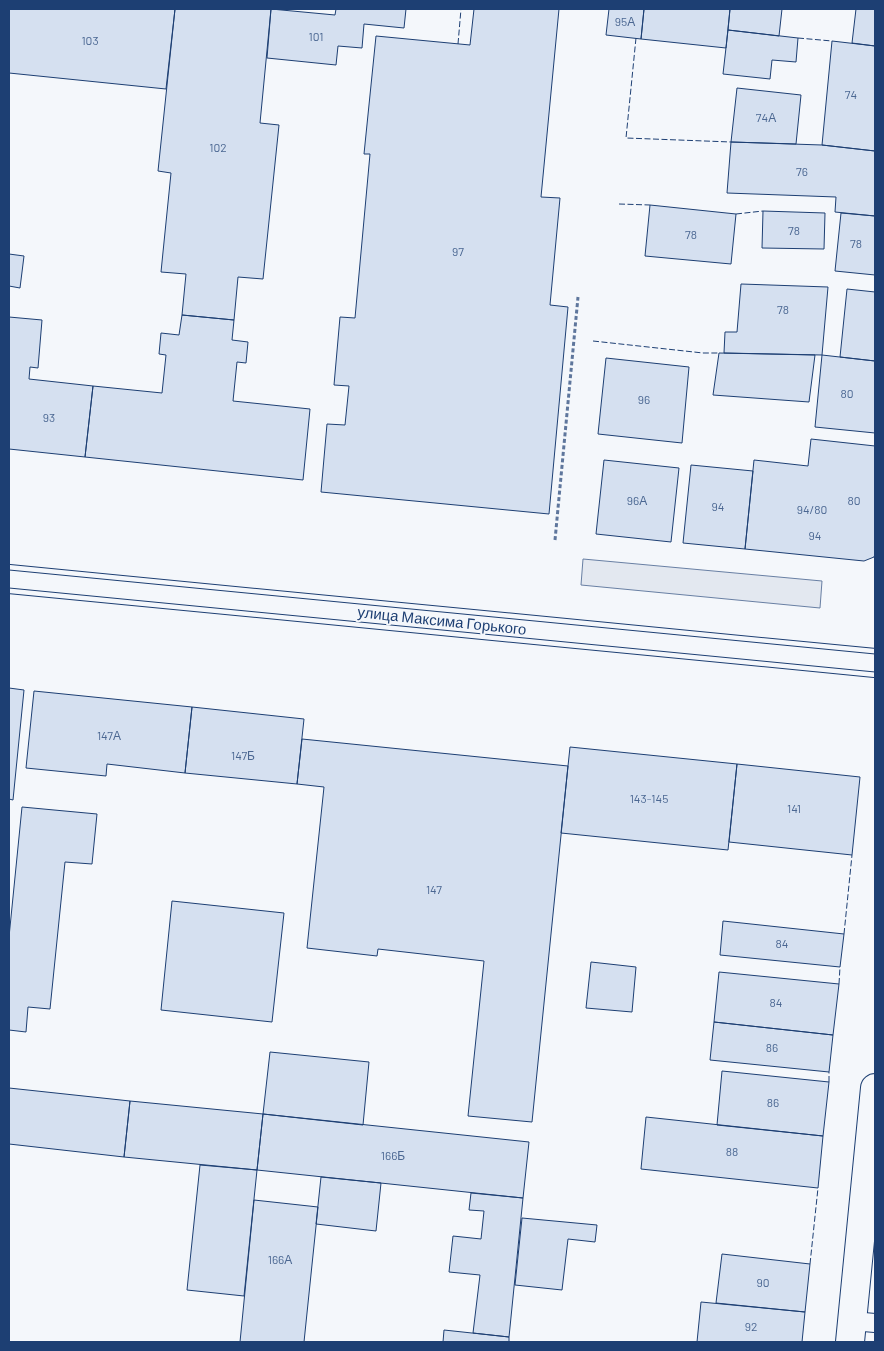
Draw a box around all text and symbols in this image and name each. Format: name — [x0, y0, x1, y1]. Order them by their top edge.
house number: 95А — [615, 14, 635, 28]
house number: 101 — [309, 29, 323, 43]
house number: 103 — [81, 33, 99, 47]
house number: 74 — [845, 87, 857, 101]
house number: 74А — [756, 110, 776, 124]
house number: 102 — [209, 140, 227, 154]
house number: 76 — [796, 164, 808, 178]
house number: 78 — [788, 223, 800, 237]
house number: 78 — [685, 227, 697, 241]
house number: 78 — [850, 236, 862, 250]
house number: 97 — [452, 244, 464, 258]
house number: 78 — [777, 302, 789, 316]
house number: 80 — [840, 386, 854, 400]
house number: 96 — [638, 392, 650, 406]
house number: 93 — [43, 410, 55, 424]
house number: 96А — [627, 493, 647, 507]
house number: 80 — [847, 493, 861, 507]
house number: 94 — [712, 499, 724, 513]
house number: 94/80 — [797, 502, 827, 516]
house number: 94 — [809, 528, 821, 542]
street label: улица Максима Горького — [357, 602, 527, 638]
house number: 147А — [97, 728, 121, 742]
house number: 147Б — [231, 748, 255, 762]
house number: 143-145 — [630, 791, 668, 805]
house number: 141 — [787, 801, 801, 815]
house number: 147 — [426, 882, 442, 896]
house number: 84 — [776, 936, 788, 950]
house number: 84 — [770, 995, 782, 1009]
house number: 86 — [766, 1040, 778, 1054]
house number: 86 — [767, 1095, 779, 1109]
house number: 88 — [726, 1144, 738, 1158]
house number: 166Б — [381, 1148, 405, 1162]
house number: 166А — [268, 1252, 292, 1266]
house number: 90 — [756, 1275, 770, 1289]
house number: 92 — [745, 1319, 757, 1333]

